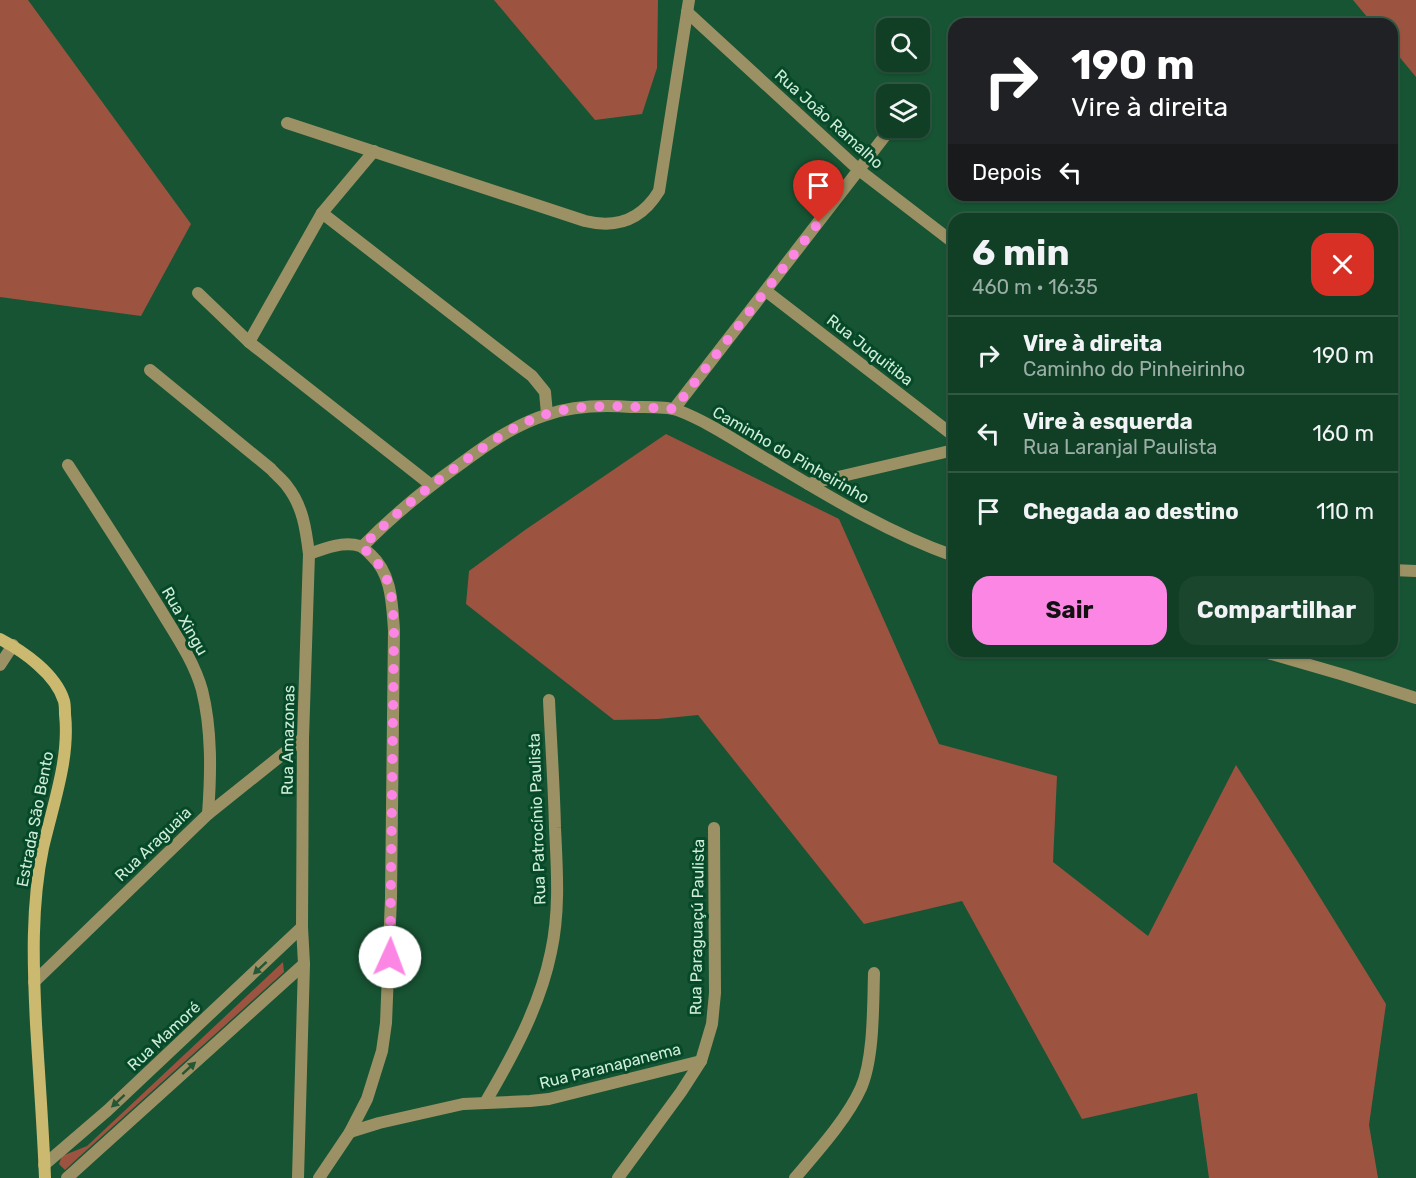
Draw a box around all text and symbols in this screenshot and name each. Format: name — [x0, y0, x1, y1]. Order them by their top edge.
map controls — [876, 18, 930, 138]
button: search — [876, 18, 930, 72]
text: 190 m — [1071, 40, 1195, 90]
icon: right — [972, 42, 1050, 120]
street label: Rua João Ramalho — [771, 65, 887, 173]
button: layers — [876, 84, 930, 138]
text: Vire à direita — [1071, 91, 1228, 123]
icon: left — [1054, 156, 1087, 189]
text: Depois — [972, 159, 1042, 186]
pin — [793, 160, 844, 222]
icon: arrive — [802, 169, 835, 202]
text: 6 min — [972, 231, 1070, 274]
button: close — [1311, 233, 1374, 296]
text: 460 m · 16:35 — [972, 275, 1098, 299]
street label: Rua Juquitiba — [823, 310, 917, 390]
text: Vire à direita — [1023, 330, 1162, 357]
icon: right — [972, 339, 1005, 372]
text: 190 m — [1313, 342, 1374, 369]
text: Caminho do Pinheirinho — [1023, 357, 1245, 381]
street label: Caminho do Pinheirinho — [709, 402, 873, 508]
text: Vire à esquerda — [1023, 408, 1193, 435]
icon: left — [972, 417, 1005, 450]
text: 160 m — [1312, 420, 1374, 447]
text: Rua Laranjal Paulista — [1023, 435, 1217, 459]
icon: arrive — [972, 495, 1005, 528]
text: Chegada ao destino — [1023, 498, 1239, 525]
text: 110 m — [1316, 498, 1374, 525]
button: Sair — [972, 576, 1167, 645]
button: Compartilhar — [1179, 576, 1374, 645]
street label: Rua Xingu — [158, 583, 212, 659]
street label: Rua Amazonas — [278, 685, 298, 795]
street label: Rua Patrocínio Paulista — [525, 733, 549, 905]
street label: Estrada São Bento — [13, 750, 57, 888]
street label: Rua Araguaia — [111, 803, 195, 885]
street label: Rua Paraguaçú Paulista — [686, 839, 708, 1015]
position arrow — [358, 925, 422, 989]
one-way arrow — [253, 960, 267, 974]
street label: Rua Mamoré — [124, 997, 204, 1075]
street label: Rua Paranapanema — [537, 1039, 683, 1093]
one-way arrow — [181, 1061, 196, 1075]
one-way arrow — [111, 1094, 126, 1107]

